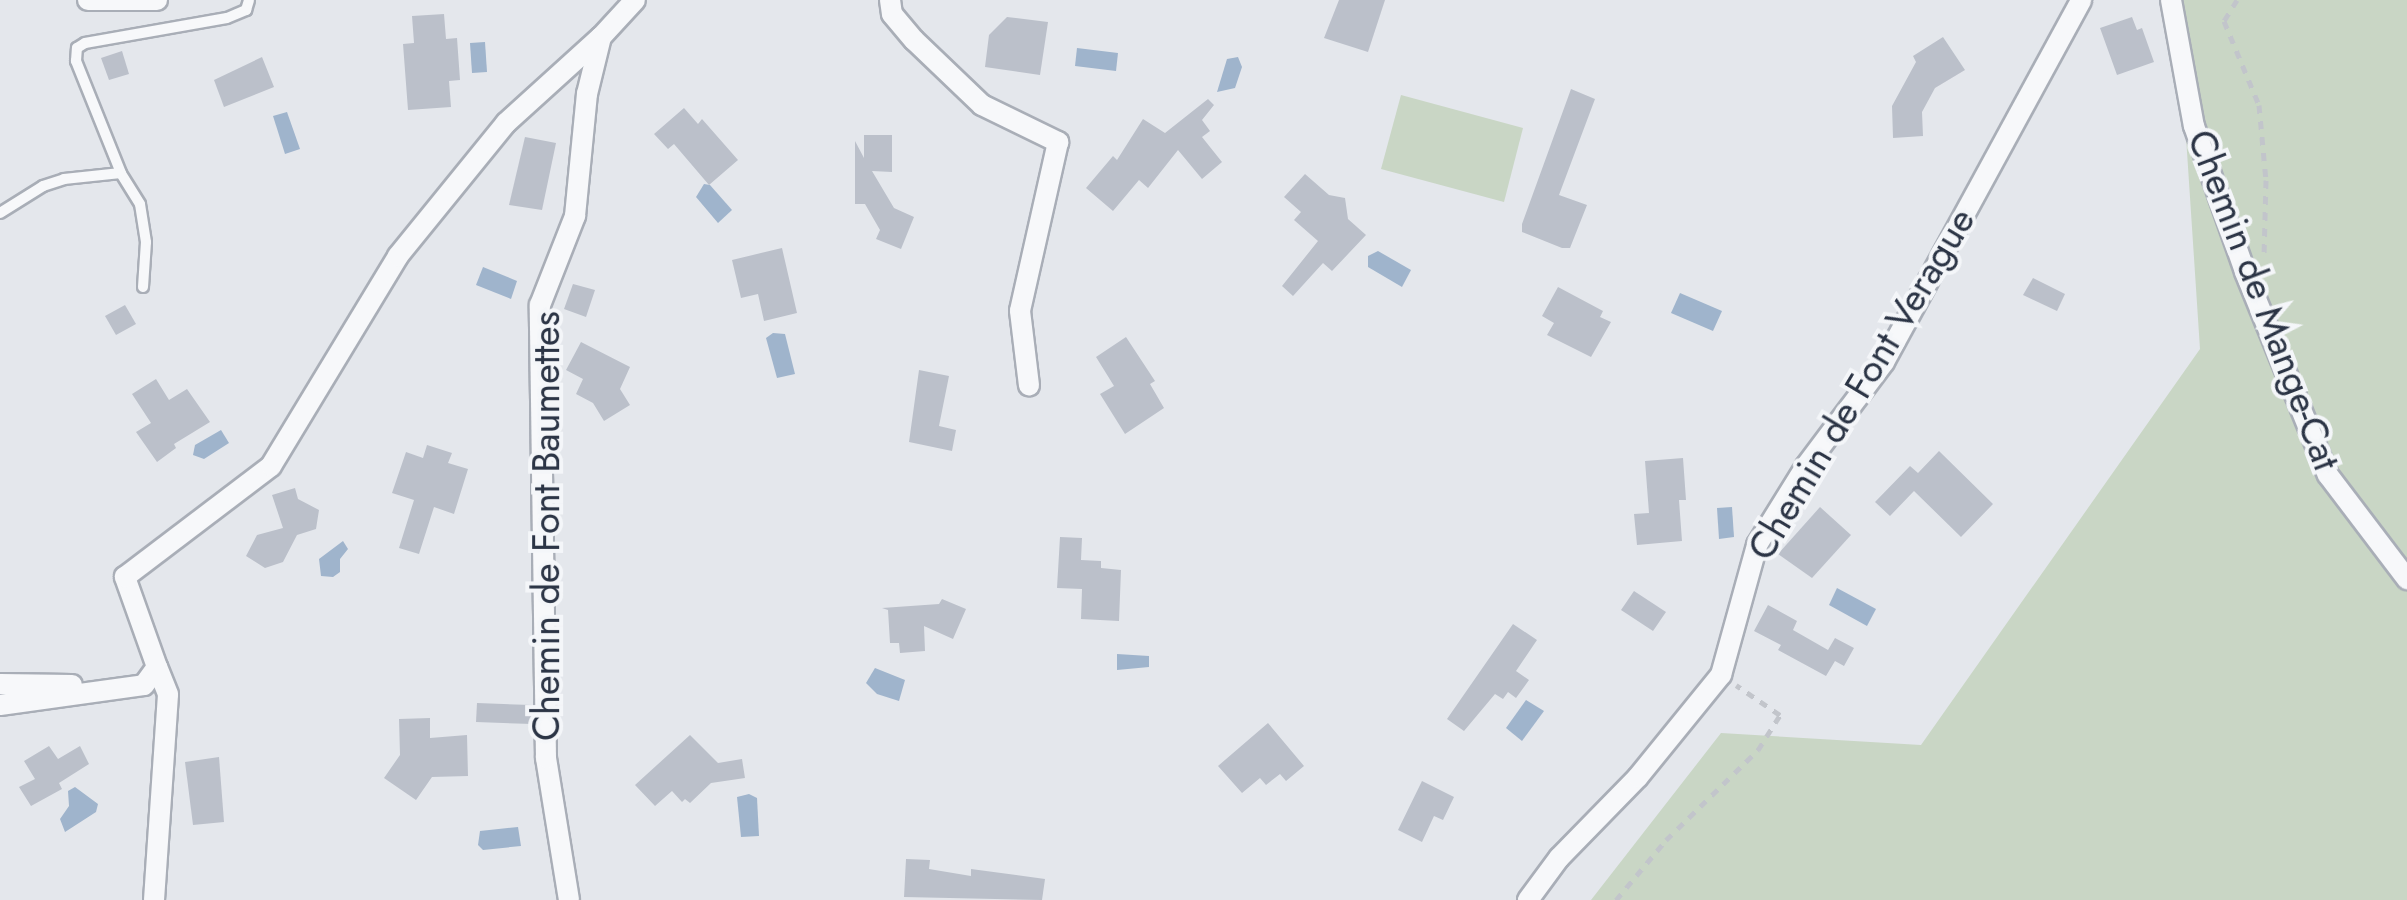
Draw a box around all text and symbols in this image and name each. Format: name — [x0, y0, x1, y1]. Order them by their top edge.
street label: Chemin de Mange-Cat — [2178, 123, 2350, 477]
street label: Chemin de Font Verague — [1738, 200, 1984, 568]
street label: Chemin de Font Baumettes — [523, 311, 569, 741]

